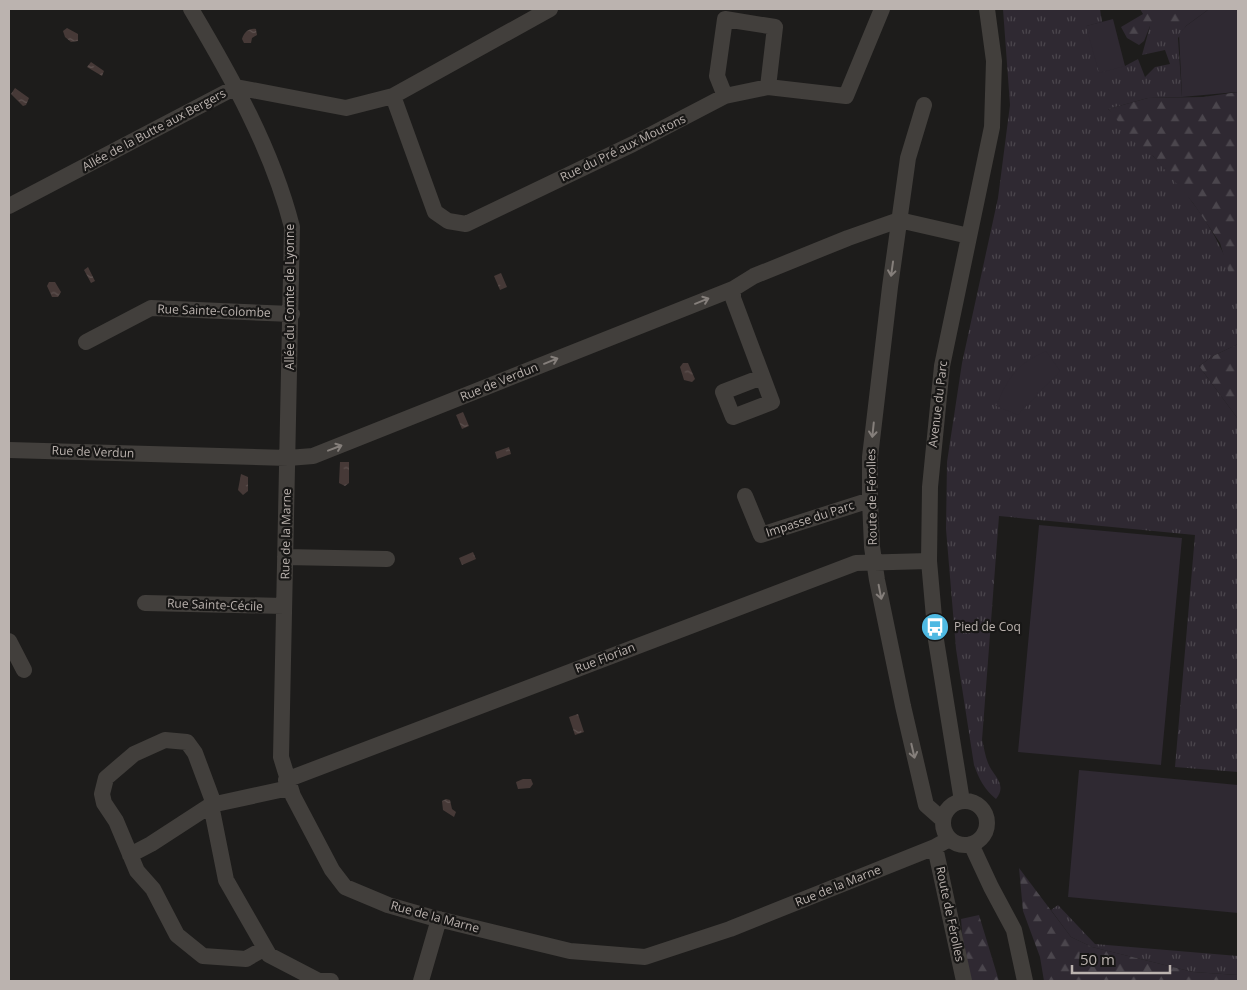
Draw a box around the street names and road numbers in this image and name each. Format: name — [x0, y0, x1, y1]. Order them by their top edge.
street label: Allée de la Butte aux Bergers — [79, 84, 229, 175]
street label: Rue du Pré aux Moutons — [557, 110, 689, 185]
street label: Allée du Comte de Lyonne — [281, 224, 298, 370]
street label: Rue Sainte-Colombe — [157, 300, 271, 321]
street label: Rue de Verdun — [457, 358, 540, 405]
street label: Avenue du Parc — [924, 359, 951, 448]
street label: Rue de Verdun — [51, 442, 135, 461]
street label: Route de Férolles — [862, 448, 881, 546]
street label: Rue de la Marne — [276, 488, 295, 580]
street label: Impasse du Parc — [763, 496, 857, 541]
street label: Rue Sainte-Cécile — [167, 594, 264, 615]
street label: Rue Florian — [572, 638, 637, 677]
street label: Rue de la Marne — [792, 860, 883, 910]
street label: Route de Férolles — [932, 865, 969, 963]
street label: Rue de la Marne — [389, 897, 482, 937]

